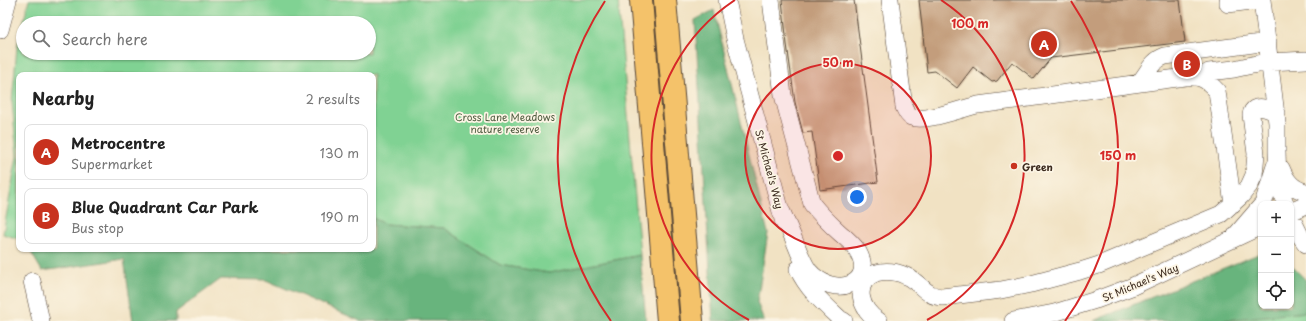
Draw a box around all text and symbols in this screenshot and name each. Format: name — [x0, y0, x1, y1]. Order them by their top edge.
text: 100 m — [951, 14, 989, 32]
search box — [16, 16, 376, 60]
icon: search — [30, 27, 52, 49]
text: Search here — [62, 27, 148, 50]
pin: A — [1031, 29, 1057, 59]
pin: B — [1174, 49, 1200, 79]
text: 50 m — [822, 53, 854, 71]
text: Nearby — [32, 85, 94, 111]
text: 2 results — [306, 89, 360, 108]
park label: Cross Lane Meadows nature reserve — [455, 109, 556, 136]
street label: St Michael's Way — [752, 128, 788, 211]
text: Metrocentre — [71, 131, 165, 154]
text: A — [41, 143, 51, 162]
text: 130 m — [320, 143, 359, 162]
text: 150 m — [1100, 146, 1136, 164]
centre of rings — [831, 149, 845, 163]
text: Supermarket — [71, 154, 153, 173]
place label: Green — [1022, 159, 1053, 174]
marker: Green — [1009, 161, 1019, 171]
your location — [847, 187, 867, 207]
text: Blue Quadrant Car Park — [71, 195, 259, 218]
map controls — [1258, 201, 1294, 309]
button: + — [1258, 201, 1294, 237]
text: B — [42, 207, 50, 226]
text: 190 m — [320, 207, 359, 226]
text: Bus stop — [71, 218, 124, 237]
button: − — [1258, 237, 1294, 273]
street label: St Michael's Way — [1100, 259, 1181, 305]
button: locate — [1258, 273, 1294, 309]

